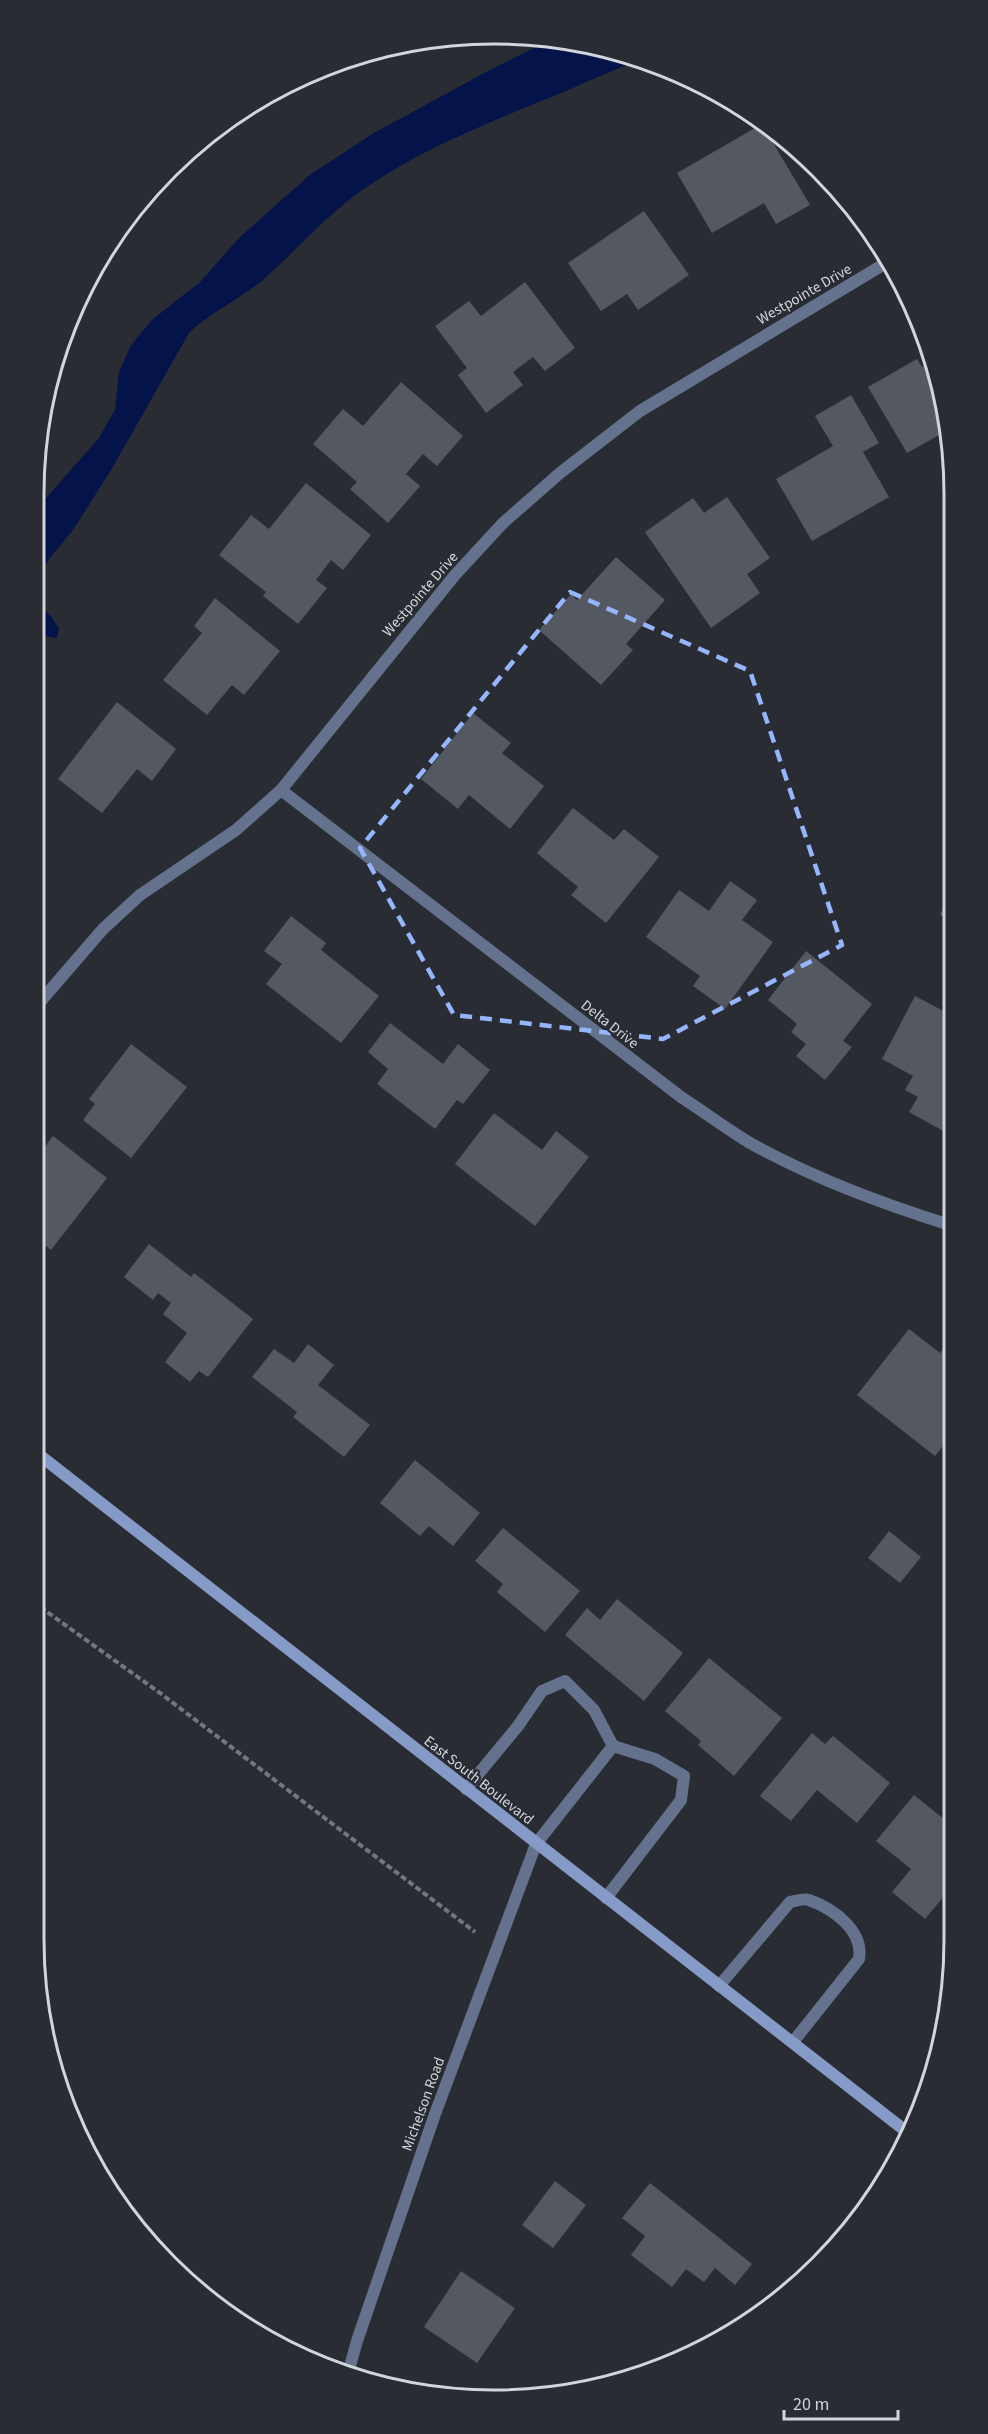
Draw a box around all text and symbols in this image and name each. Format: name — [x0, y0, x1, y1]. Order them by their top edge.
street label: Westpointe Drive — [753, 259, 856, 330]
street label: Westpointe Drive — [378, 547, 463, 641]
street label: Delta Drive — [576, 995, 643, 1054]
street label: East South Boulevard — [419, 1731, 538, 1830]
street label: Michelson Road — [397, 2054, 450, 2154]
scale bar — [784, 2383, 898, 2421]
text: 20 m — [793, 2392, 829, 2417]

